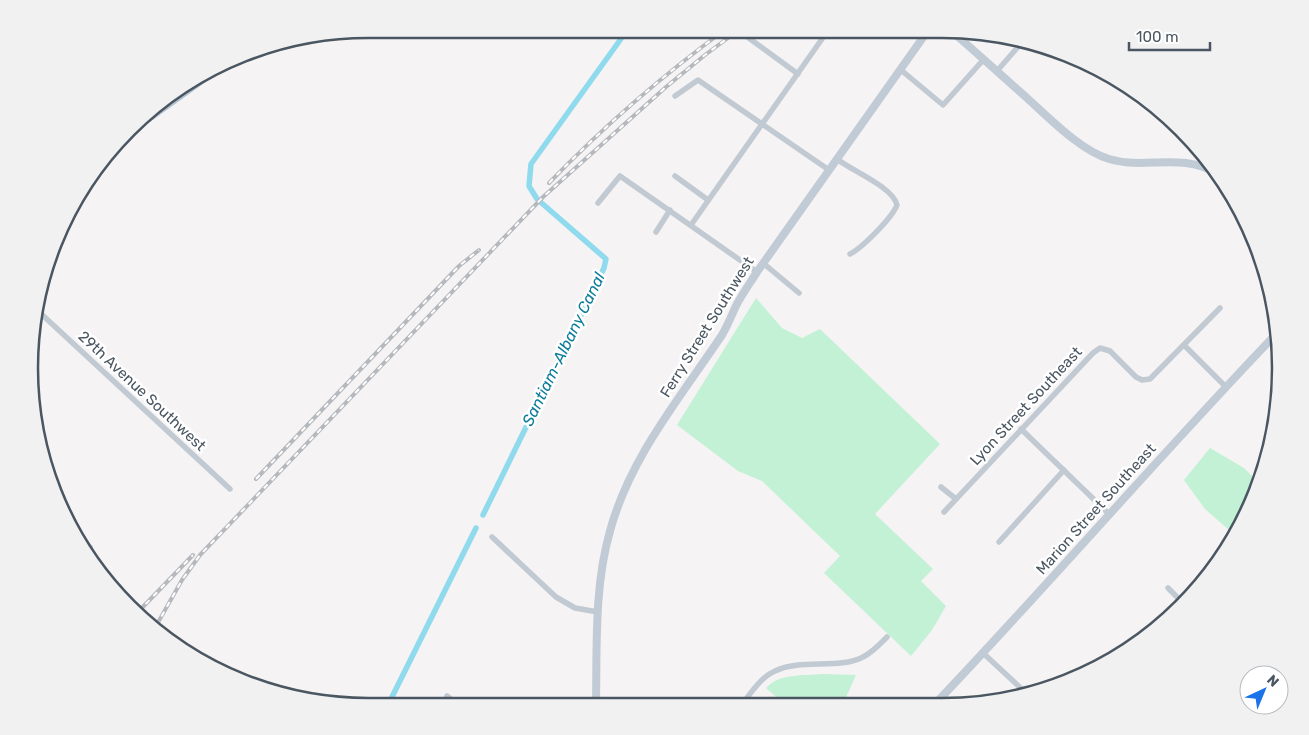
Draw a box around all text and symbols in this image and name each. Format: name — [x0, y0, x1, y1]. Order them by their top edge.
scale bar — [1129, 20, 1210, 52]
text: 100 m — [1136, 28, 1178, 46]
street label: Ferry Street Southwest — [656, 253, 758, 401]
water label: Santiam-Albany Canal — [518, 268, 609, 429]
street label: 29th Avenue Southwest — [75, 327, 210, 455]
street label: Lyon Street Southeast — [966, 343, 1086, 469]
street label: Marion Street Southeast — [1032, 440, 1160, 578]
north arrow — [1239, 665, 1289, 715]
text: N — [1263, 671, 1282, 691]

